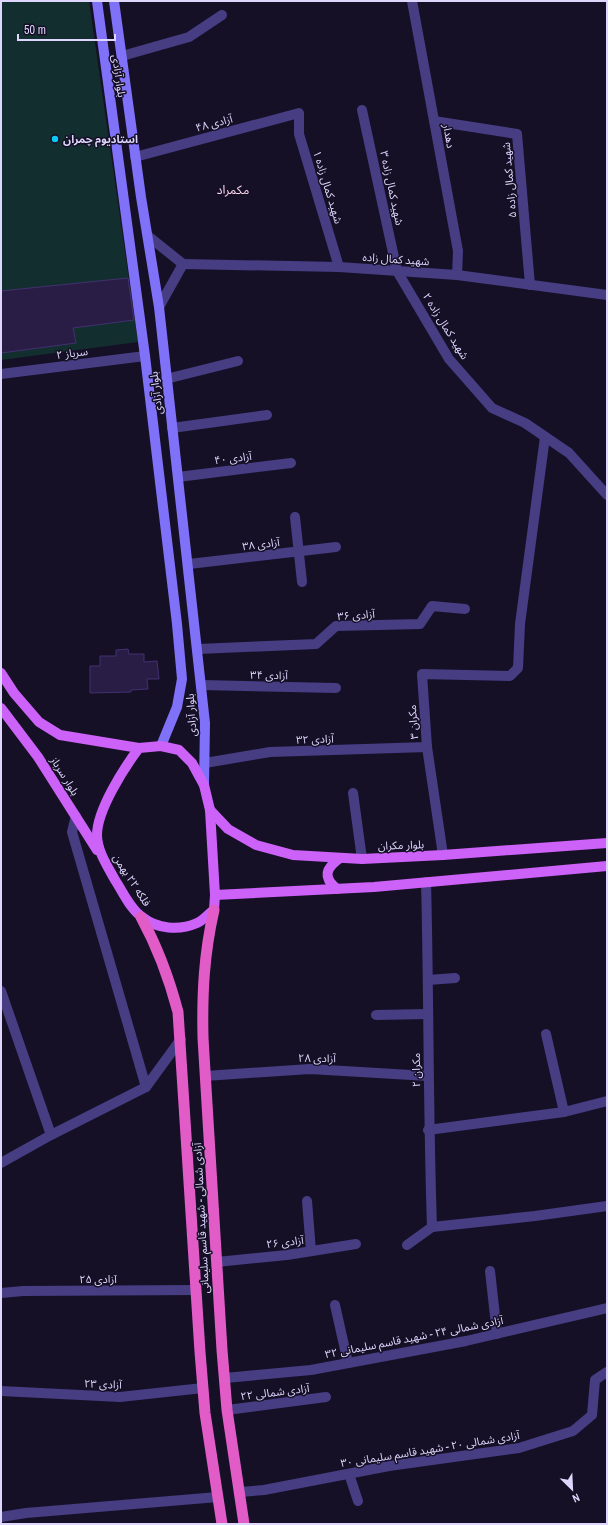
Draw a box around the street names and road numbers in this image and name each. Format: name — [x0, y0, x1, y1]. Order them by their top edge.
street label: بلوار آزادی — [109, 54, 129, 98]
street label: آزادی ۴۸ — [194, 111, 235, 135]
street label: دهدار — [440, 122, 458, 149]
street label: شهید کمال زاده ۵ — [499, 141, 519, 218]
street label: شهید کمال زاده ۱ — [310, 149, 346, 226]
street label: شهید کمال زاده ۳ — [377, 149, 407, 227]
street label: شهید کمال زاده — [362, 250, 430, 268]
street label: شهید کمال زاده ۲ — [420, 290, 472, 362]
street label: سرباز ۲ — [55, 344, 89, 362]
street label: بلوار آزادی — [146, 371, 166, 415]
street label: آزادی ۴۰ — [213, 449, 253, 467]
street label: آزادی ۳۸ — [241, 535, 281, 553]
street label: آزادی ۳۶ — [337, 607, 376, 623]
street label: آزادی ۳۴ — [250, 668, 289, 682]
street label: بلوار آزادی — [183, 693, 200, 737]
street label: مکران ۳ — [405, 704, 421, 740]
street label: آزادی ۳۲ — [296, 731, 335, 747]
street label: بلوار سرباز — [47, 753, 82, 798]
street label: بلوار مکران — [378, 837, 424, 853]
street label: فلکه ۲۲ بهمن — [110, 851, 154, 909]
street label: آزادی ۲۸ — [298, 1051, 337, 1065]
street label: مکران ۲ — [409, 1053, 423, 1087]
street label: آزادی شمالی - شهید قاسم سلیمانی — [190, 1141, 214, 1294]
street label: آزادی ۲۶ — [265, 1233, 305, 1251]
street label: آزادی ۲۵ — [79, 1272, 118, 1286]
street label: آزادی شمالی ۲۴ - شهید قاسم سلیمانی ۳۲ — [324, 1313, 505, 1363]
street label: آزادی ۲۳ — [84, 1376, 123, 1392]
street label: آزادی شمالی ۲۲ — [240, 1381, 311, 1403]
street label: آزادی شمالی ۲۰ - شهید قاسم سلیمانی ۳۰ — [339, 1428, 522, 1472]

